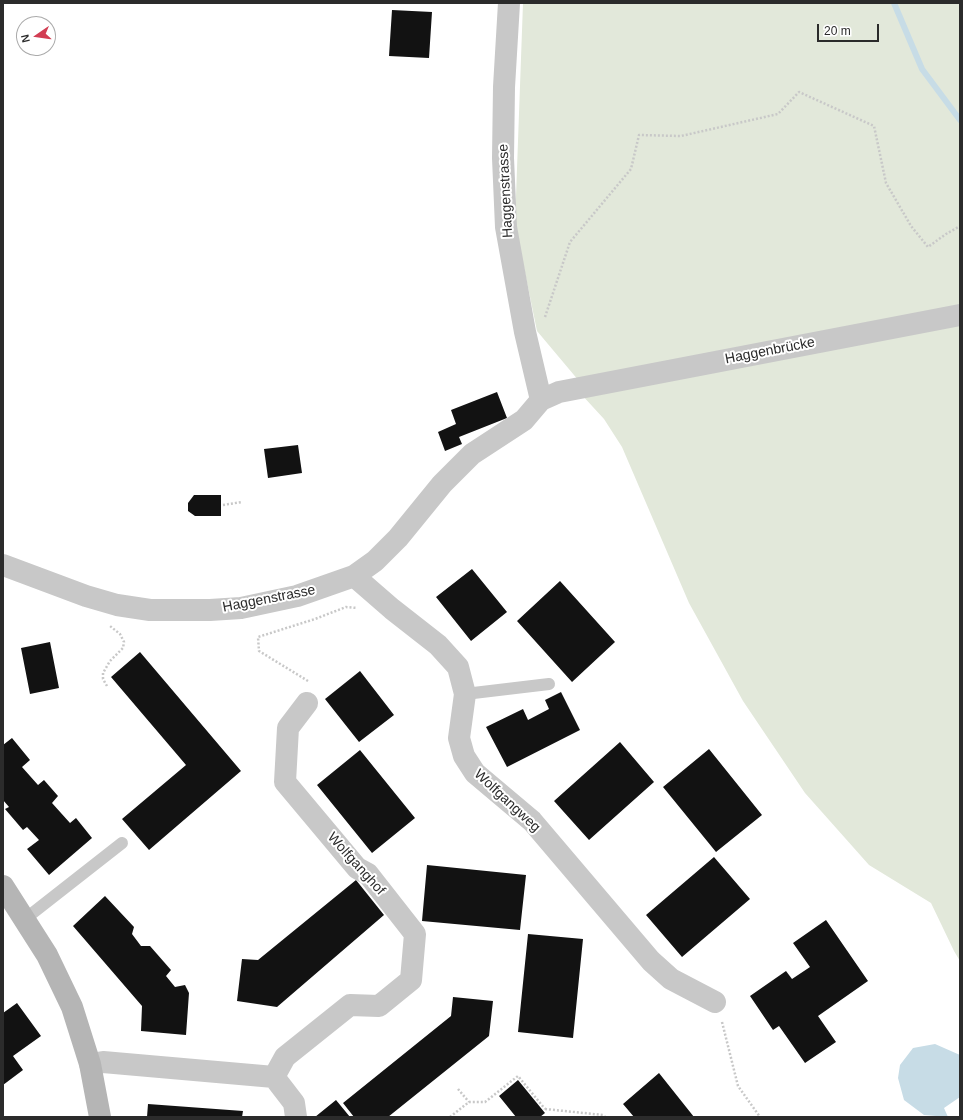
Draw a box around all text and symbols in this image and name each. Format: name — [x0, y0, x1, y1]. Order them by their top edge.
north arrow — [16, 16, 56, 56]
scale bar — [819, 16, 881, 42]
text: 20 m — [824, 24, 851, 38]
text: N — [19, 33, 32, 44]
street label: Haggenstrasse — [495, 144, 517, 238]
street label: Haggenbrücke — [724, 334, 816, 368]
street label: Haggenstrasse — [221, 582, 317, 616]
street label: Wolfgangweg — [470, 766, 544, 836]
street label: Wolfganghof — [324, 829, 388, 899]

